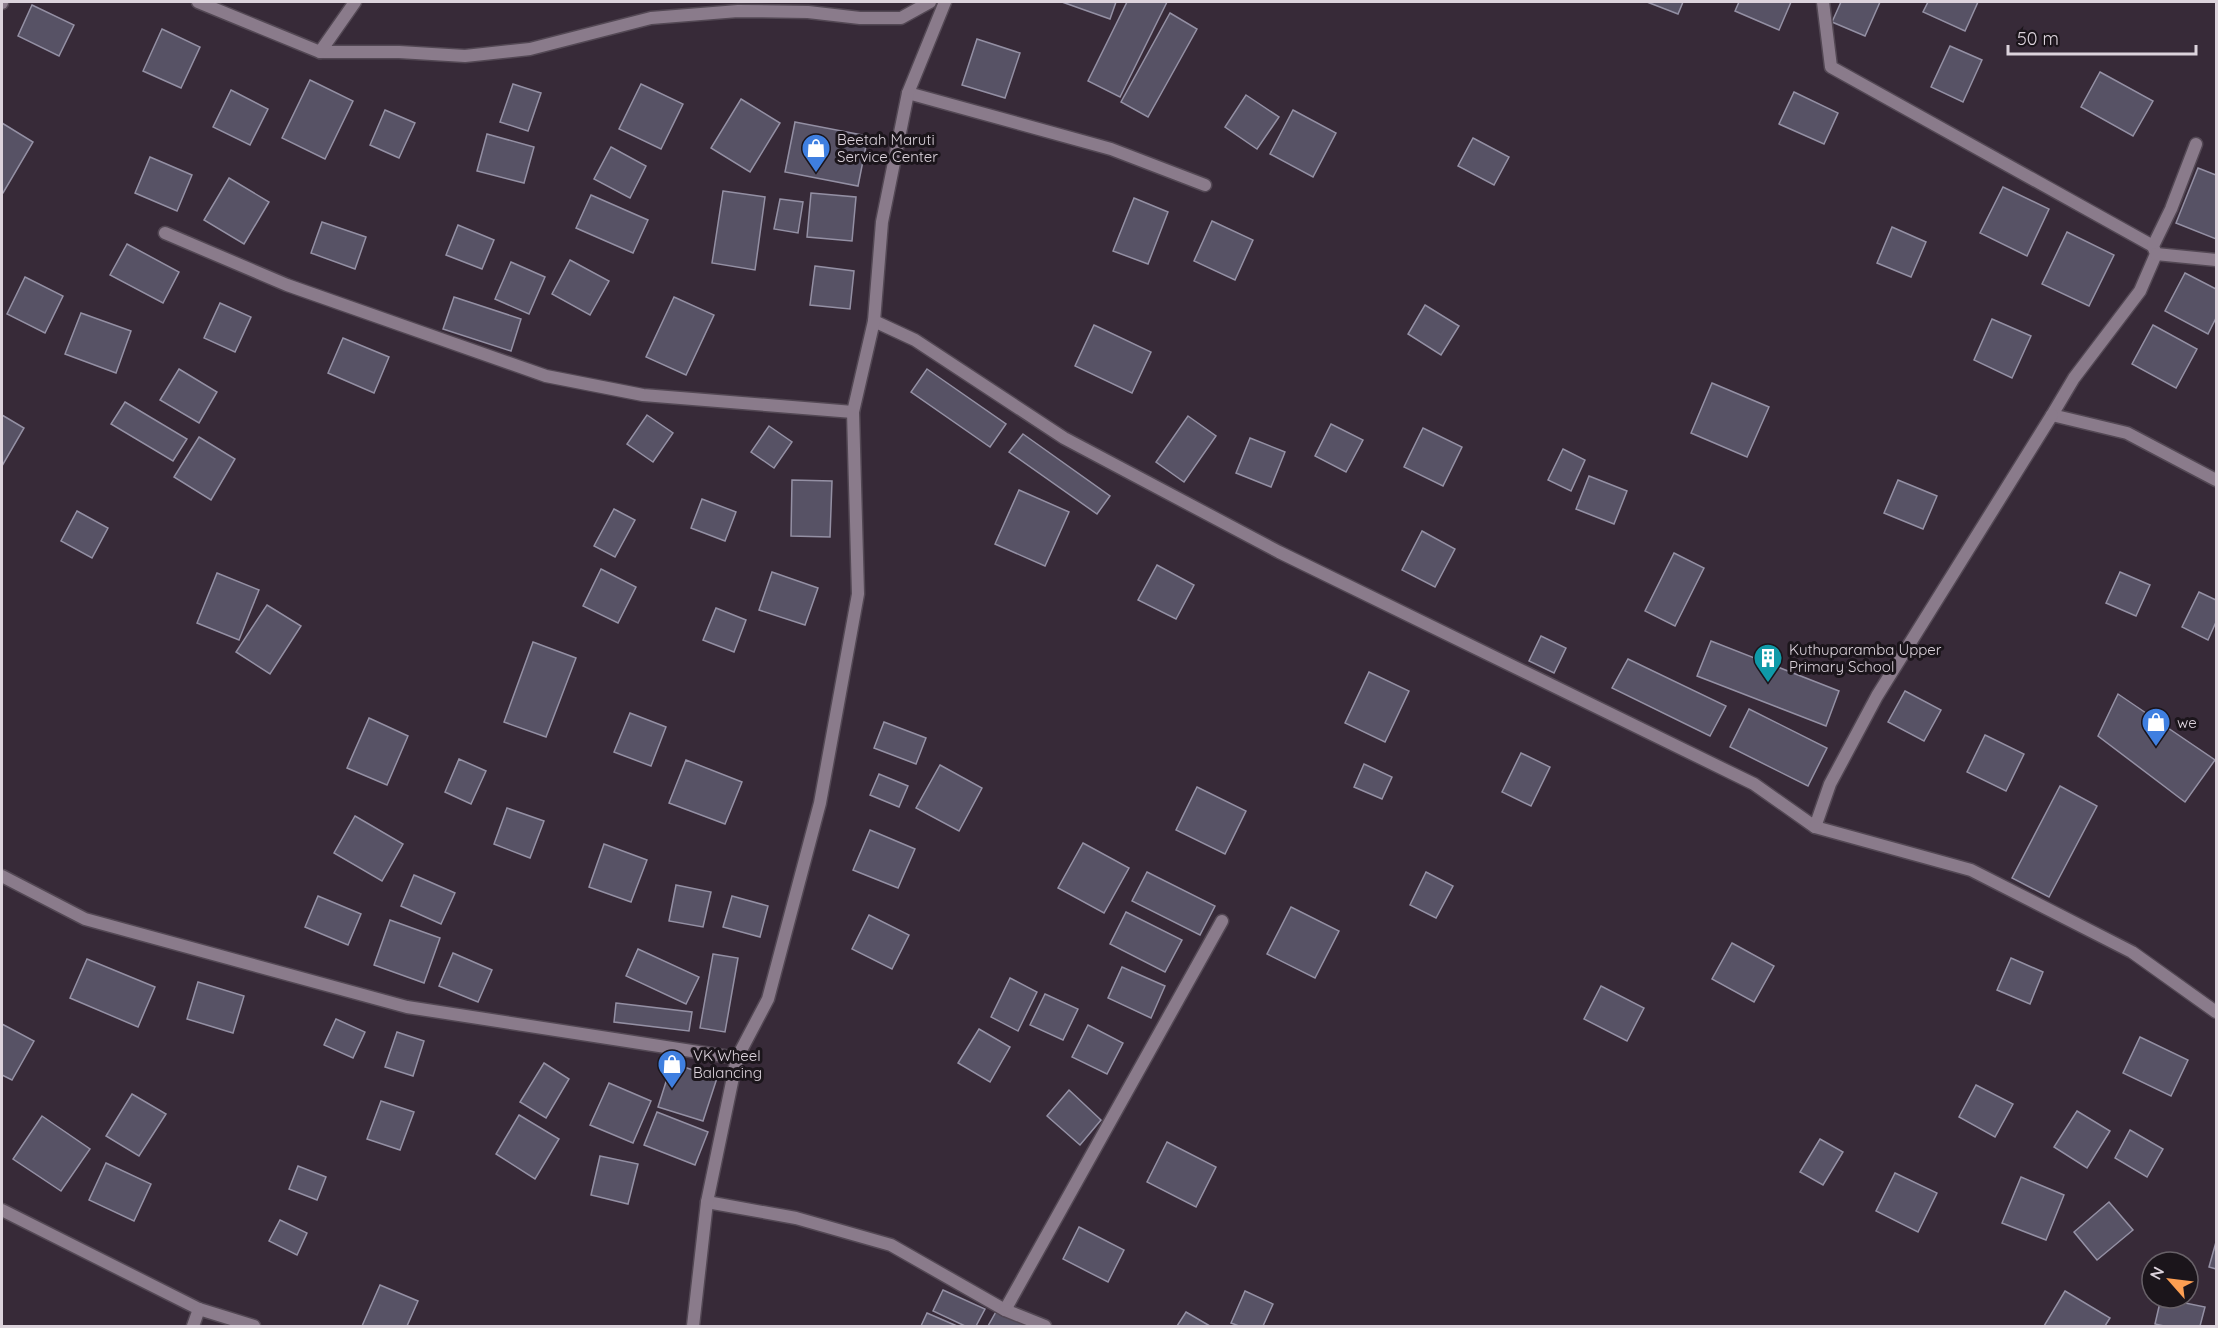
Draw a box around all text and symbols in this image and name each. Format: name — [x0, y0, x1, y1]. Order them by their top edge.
scale bar — [2008, 18, 2196, 56]
text: 50 m — [2017, 27, 2059, 50]
place label: Beetah Maruti Service Center — [837, 130, 938, 166]
shop icon: Beetah Maruti Service Center — [800, 132, 832, 174]
place label: Kuthuparamba Upper Primary School — [1789, 640, 1942, 676]
building icon: Kuthuparamba Upper Primary School — [1752, 642, 1784, 684]
shop icon: we — [2140, 706, 2172, 748]
place label: we — [2177, 713, 2197, 732]
place label: VK Wheel Balancing — [693, 1046, 762, 1082]
shop icon: VK Wheel Balancing — [656, 1048, 688, 1090]
north arrow — [2140, 1250, 2200, 1310]
text: N — [2145, 1263, 2168, 1283]

